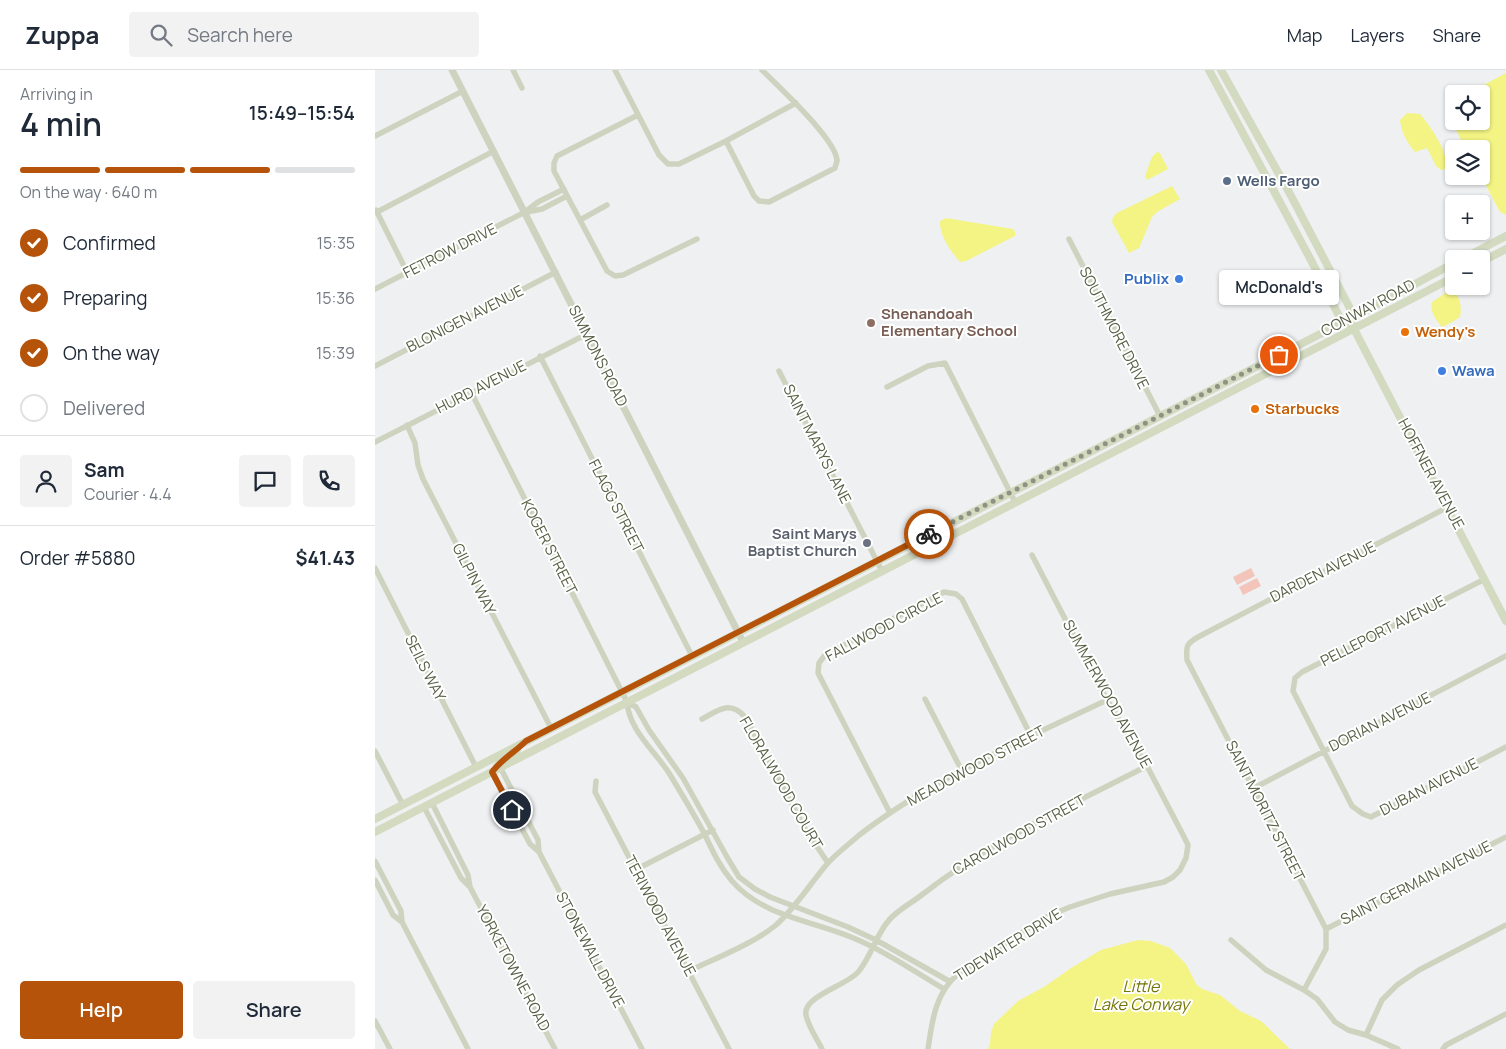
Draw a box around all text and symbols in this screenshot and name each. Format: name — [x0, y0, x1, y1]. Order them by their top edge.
search box — [129, 12, 479, 57]
text: Zuppa — [25, 18, 99, 51]
icon: search — [147, 21, 175, 49]
text: Search here — [187, 22, 293, 48]
text: Map — [1287, 23, 1322, 47]
text: Layers — [1350, 23, 1404, 47]
text: Share — [1432, 23, 1481, 47]
text: Arriving in — [20, 83, 93, 105]
map controls — [1445, 85, 1490, 295]
button: locate — [1445, 85, 1490, 130]
text: 15:49–15:54 — [249, 100, 355, 126]
text: 4 min — [20, 102, 102, 146]
button: layers — [1445, 140, 1490, 185]
place label: Wells Fargo — [1237, 170, 1320, 191]
marker: Wells Fargo — [1221, 175, 1233, 187]
text: On the way · 640 m — [20, 181, 157, 203]
button: + — [1445, 195, 1490, 240]
street label: FETROW DRIVE — [399, 218, 500, 283]
icon: check — [20, 229, 48, 257]
text: Confirmed — [63, 230, 156, 256]
text: 15:35 — [317, 232, 355, 254]
button: − — [1445, 250, 1490, 295]
street label: SOUTHMORE DRIVE — [1074, 263, 1154, 393]
place label: Publix — [1124, 268, 1170, 289]
callout: McDonald's — [1219, 270, 1339, 305]
marker: Publix — [1173, 273, 1185, 285]
street label: CONWAY ROAD — [1317, 274, 1419, 341]
text: McDonald's — [1235, 276, 1323, 298]
street label: BLONIGEN AVENUE — [403, 280, 527, 357]
icon: check — [20, 284, 48, 312]
text: Preparing — [63, 285, 148, 311]
text: 15:36 — [316, 287, 355, 309]
street label: SIMMONS ROAD — [564, 302, 633, 410]
place label: Shenandoah Elementary School — [881, 303, 1017, 341]
marker: Shenandoah Elementary School — [865, 317, 877, 329]
place label: Wendy's — [1415, 321, 1475, 342]
marker: Wendy's — [1399, 326, 1411, 338]
pin — [1258, 334, 1300, 376]
icon: check — [20, 339, 48, 367]
text: On the way — [63, 340, 160, 366]
icon: bag — [1265, 341, 1293, 369]
text: 15:39 — [316, 342, 355, 364]
street label: HURD AVENUE — [432, 355, 530, 418]
place label: Wawa — [1452, 360, 1495, 381]
marker: Wawa — [1436, 365, 1448, 377]
street label: SAINT MARYS LANE — [778, 380, 857, 507]
text: Delivered — [63, 395, 145, 421]
place label: Starbucks — [1265, 398, 1339, 419]
marker: Starbucks — [1249, 403, 1261, 415]
street label: HOFFNER AVENUE — [1393, 415, 1470, 533]
button: person — [20, 455, 72, 507]
button: chat — [239, 455, 291, 507]
button: phone — [303, 455, 355, 507]
street label: FLAGG STREET — [584, 455, 649, 556]
text: Sam — [84, 457, 125, 483]
text: Courier · 4.4 — [84, 483, 172, 505]
street label: KOGER STREET — [516, 495, 583, 598]
courier — [904, 509, 954, 559]
icon: bike — [915, 520, 943, 548]
place label: Saint Marys Baptist Church — [748, 523, 857, 561]
street label: DARDEN AVENUE — [1266, 536, 1379, 607]
marker: Saint Marys Baptist Church — [861, 537, 873, 549]
street label: GILPIN WAY — [447, 539, 502, 619]
text: Order #5880 — [20, 545, 136, 571]
text: $41.43 — [296, 545, 355, 571]
street label: FALLWOOD CIRCLE — [821, 587, 946, 666]
street label: PELLEPORT AVENUE — [1317, 590, 1449, 671]
street label: SUMMERWOOD AVENUE — [1058, 616, 1157, 772]
street label: SEILS WAY — [400, 631, 451, 705]
street label: DORIAN AVENUE — [1325, 687, 1434, 756]
street label: FLORALWOOD COURT — [735, 712, 828, 853]
street label: MEADOWOOD STREET — [903, 720, 1048, 811]
street label: SAINT MORITZ STREET — [1221, 737, 1310, 885]
street label: DUBAN AVENUE — [1376, 753, 1482, 820]
pin — [491, 789, 533, 831]
street label: CAROLWOOD STREET — [949, 789, 1089, 880]
icon: home — [498, 796, 526, 824]
street label: SAINT GERMAIN AVENUE — [1337, 835, 1495, 930]
street label: TERIWOOD AVENUE — [620, 852, 701, 980]
street label: STONEWALL DRIVE — [551, 888, 630, 1011]
street label: YORKETOWNE ROAD — [471, 901, 556, 1035]
street label: TIDEWATER DRIVE — [950, 903, 1066, 986]
water label: Little Lake Conway — [1093, 975, 1192, 1015]
button: Help — [20, 981, 183, 1039]
button: Share — [193, 981, 355, 1039]

